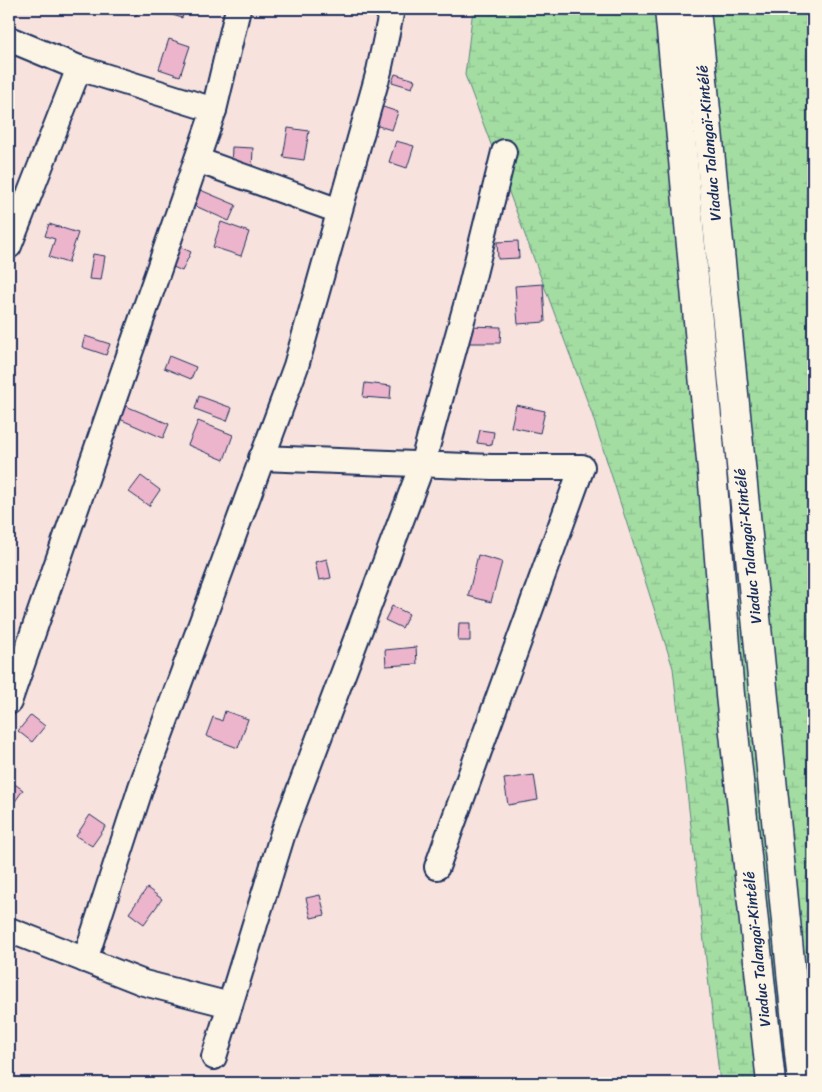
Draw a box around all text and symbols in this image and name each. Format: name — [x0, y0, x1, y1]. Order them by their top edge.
street label: Viaduc Talangaï-Kintélé — [689, 64, 729, 222]
street label: Viaduc Talangaï-Kintélé — [727, 467, 769, 625]
street label: Viaduc Talangaï-Kintélé — [736, 870, 778, 1028]

